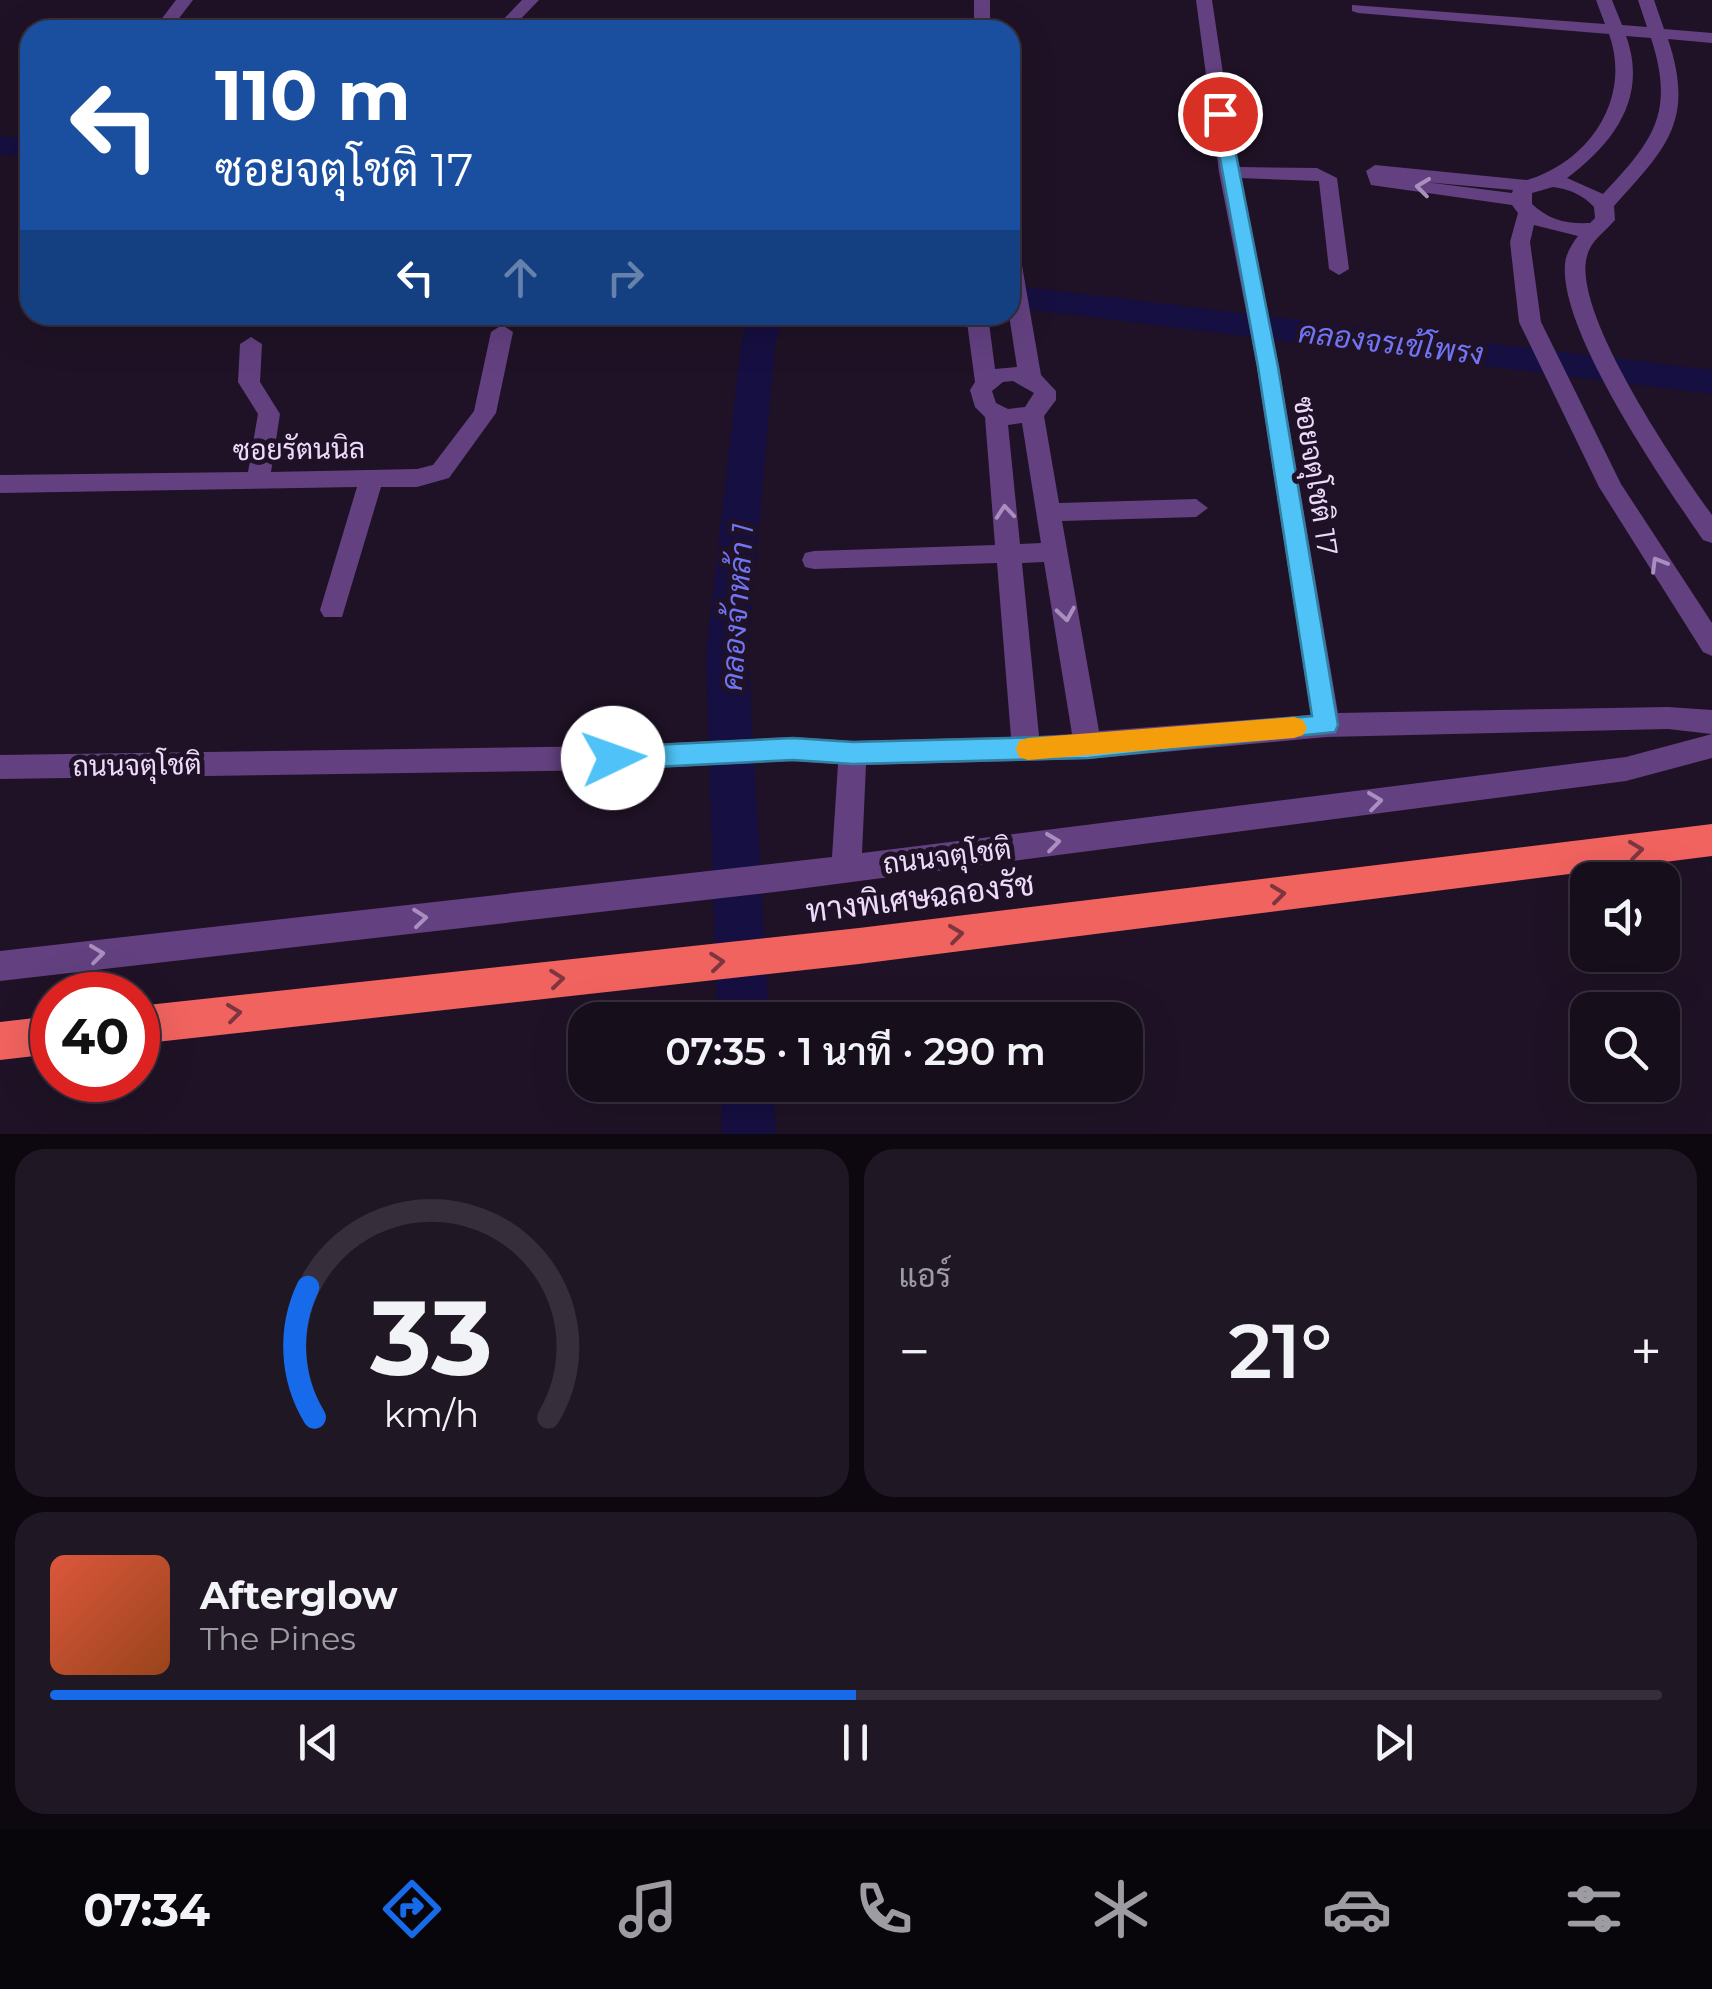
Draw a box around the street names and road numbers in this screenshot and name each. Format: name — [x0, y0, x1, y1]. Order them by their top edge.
street label: ซอยจตุโชติ 17 — [1284, 394, 1347, 559]
street label: ซอยรัตนนิล — [233, 430, 365, 467]
street label: ถนนจตุโชติ — [72, 745, 202, 786]
street label: ถนนจตุโชติ — [881, 829, 1014, 884]
street label: ทางพิเศษฉลองรัช — [804, 864, 1036, 930]

